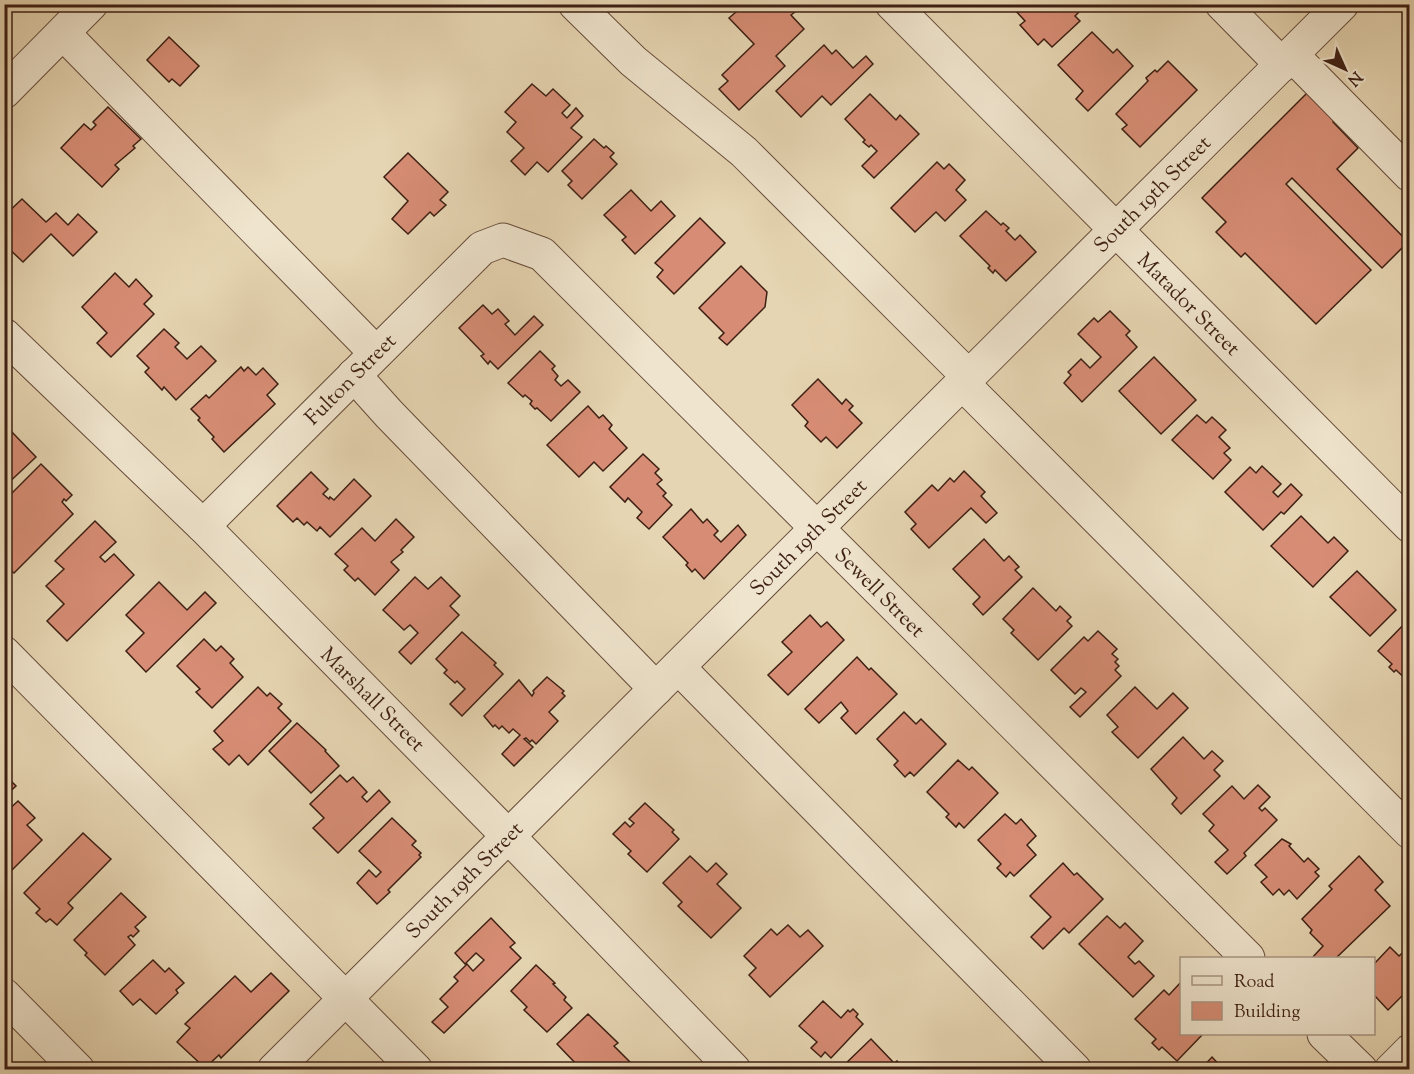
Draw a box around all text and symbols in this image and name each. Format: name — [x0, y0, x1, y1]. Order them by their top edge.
north arrow — [1315, 39, 1375, 99]
text: N — [1341, 65, 1366, 91]
street label: South 19th Street — [1088, 130, 1219, 261]
street label: Matador Street — [1129, 247, 1246, 364]
street label: Fulton Street — [299, 328, 404, 433]
street label: South 19th Street — [744, 473, 875, 604]
street label: Sewell Street — [827, 541, 931, 645]
street label: Marshall Street — [312, 641, 431, 760]
street label: South 19th Street — [400, 816, 531, 947]
legend — [1180, 957, 1375, 1035]
text: Road — [1234, 970, 1274, 996]
text: Building — [1234, 1000, 1300, 1026]

